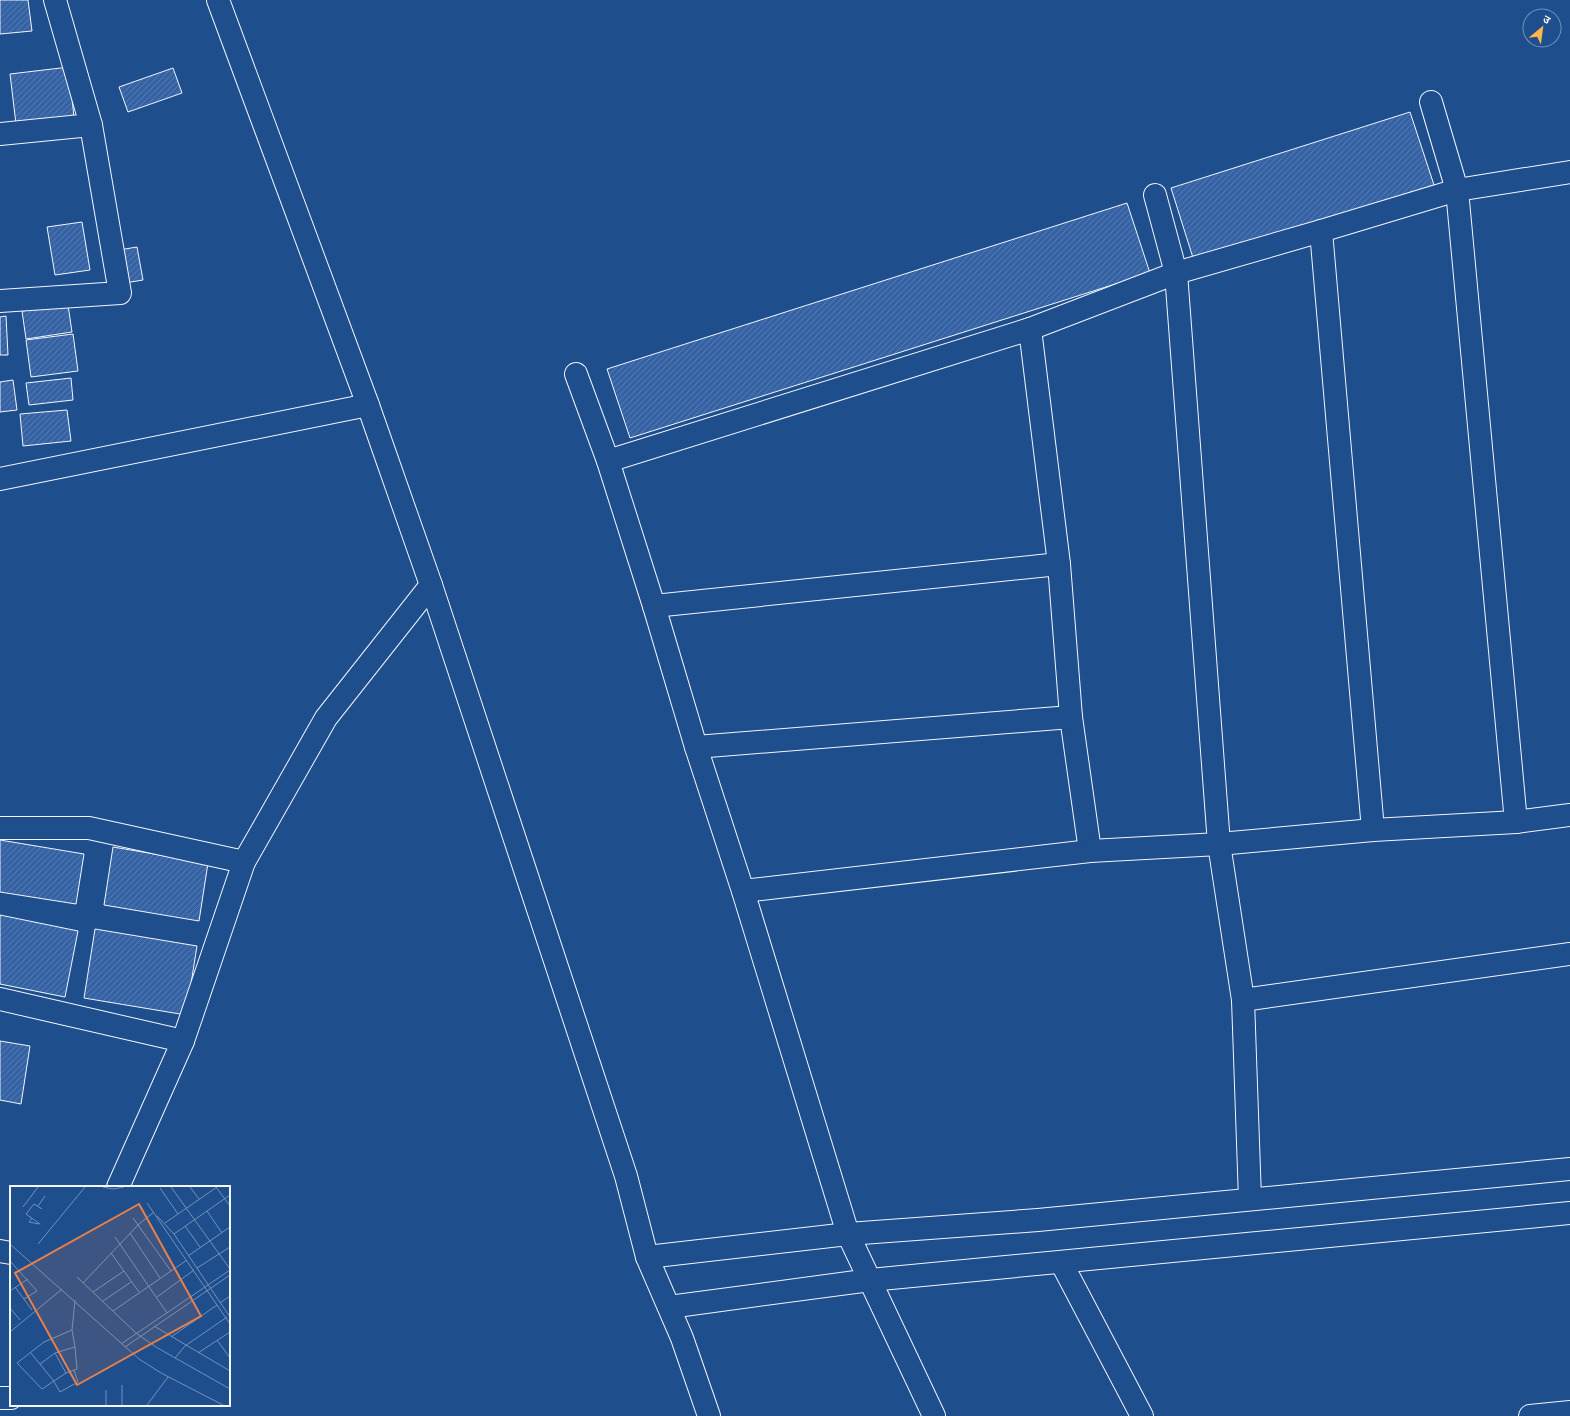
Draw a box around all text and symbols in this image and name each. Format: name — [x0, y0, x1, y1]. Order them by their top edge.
north arrow — [1522, 8, 1562, 48]
text: उ — [1541, 12, 1553, 27]
inset map — [10, 1186, 230, 1406]

